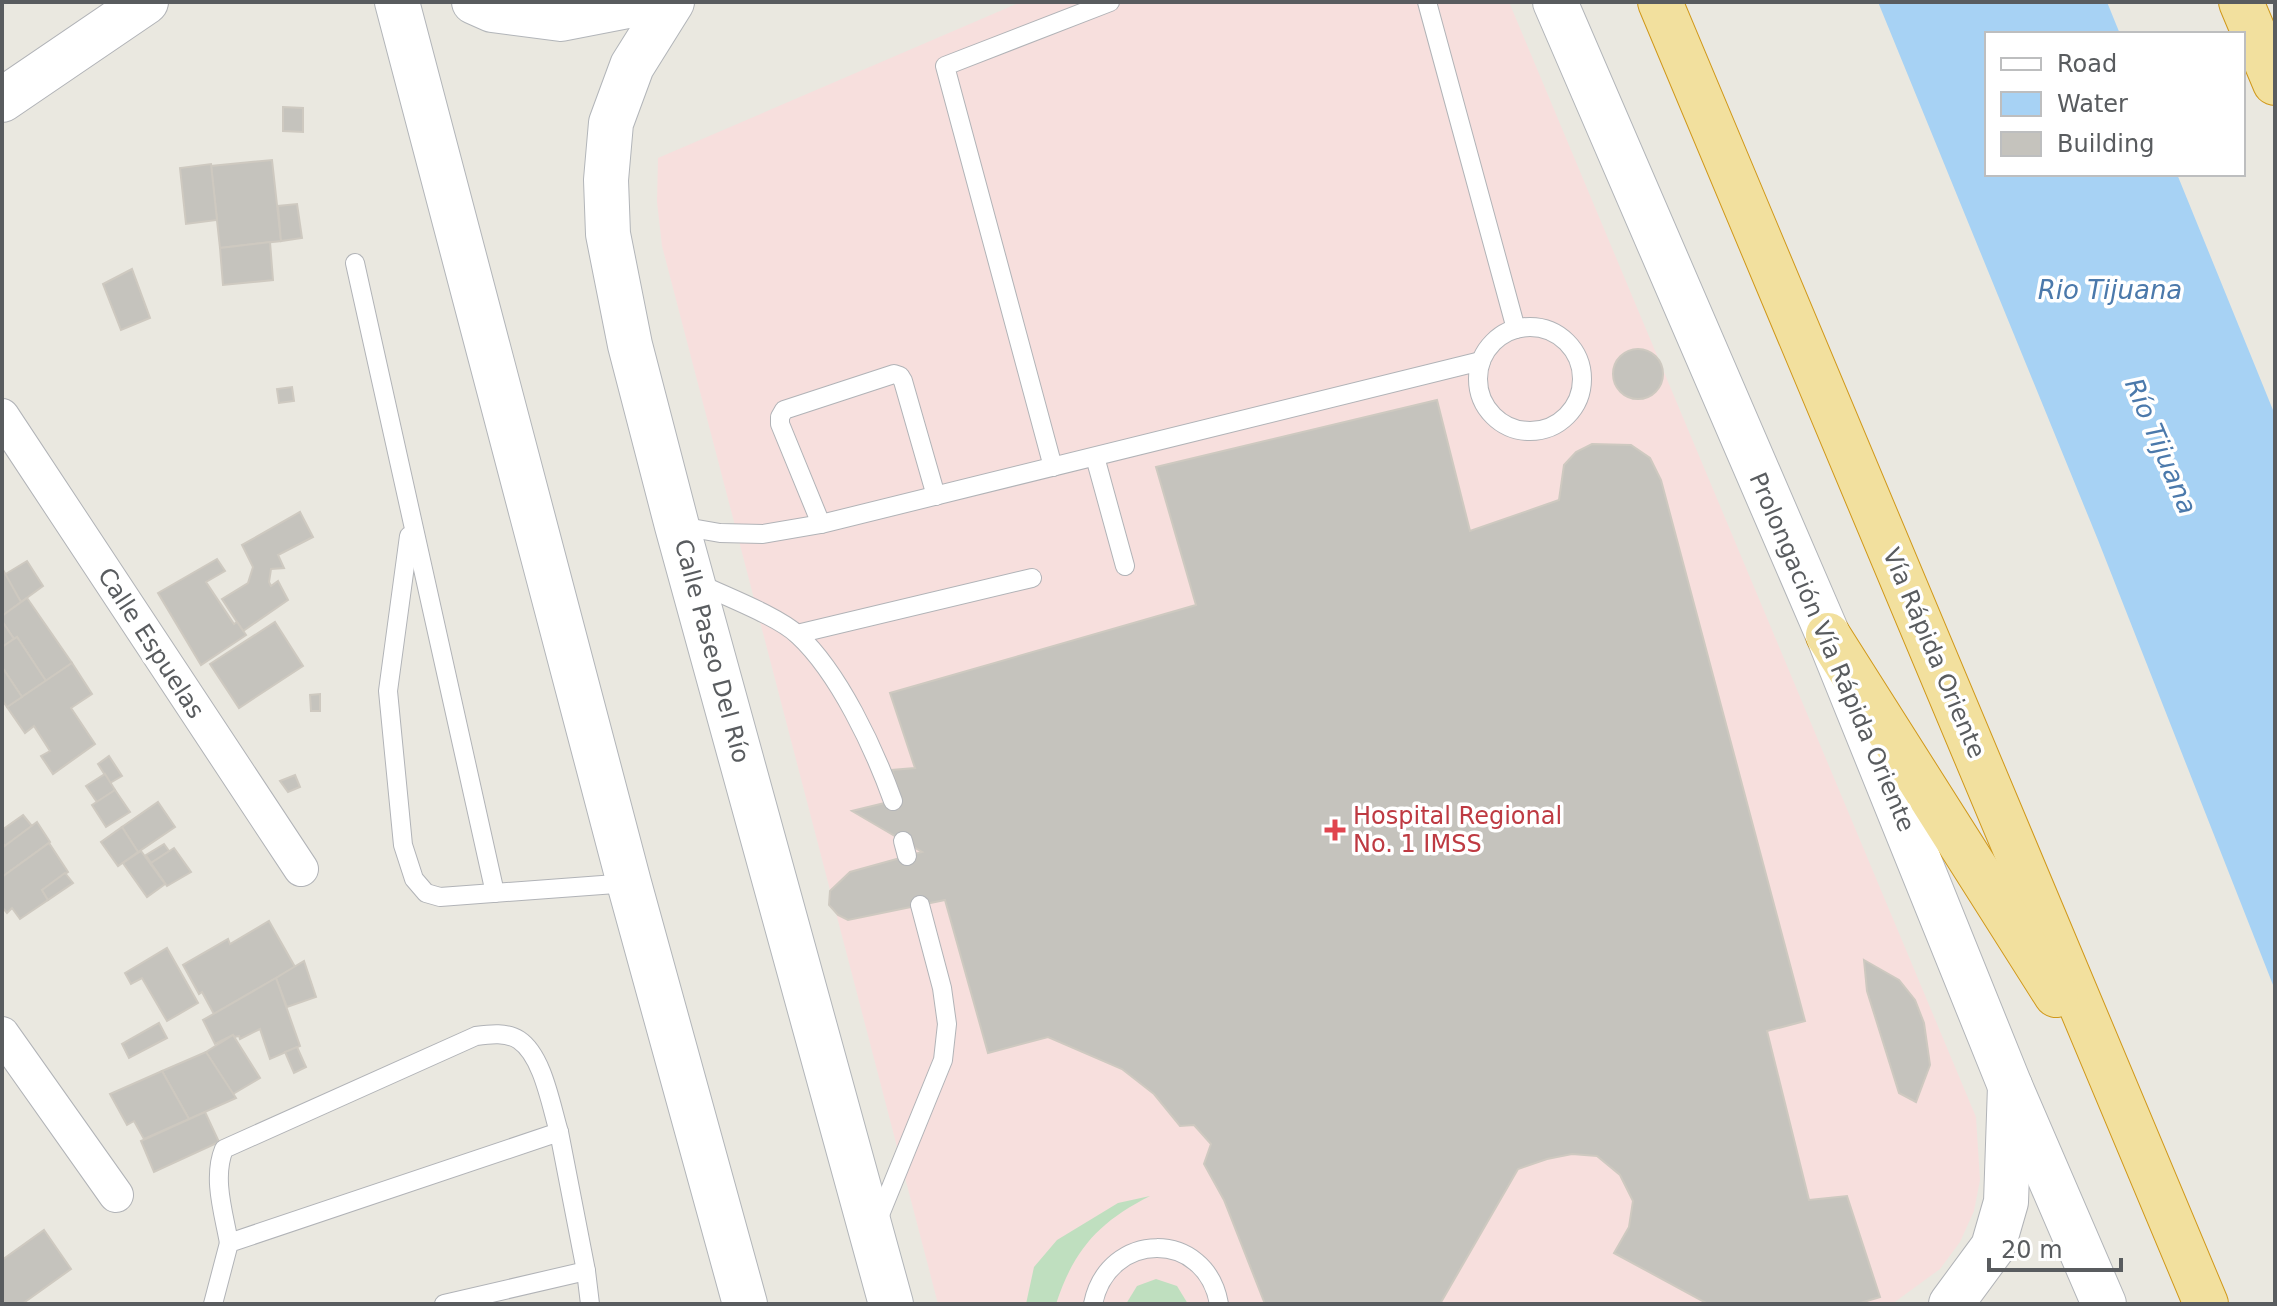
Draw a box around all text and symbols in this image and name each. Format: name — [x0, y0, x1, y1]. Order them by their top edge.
legend — [1985, 32, 2245, 176]
text: Road — [2057, 50, 2117, 78]
text: Water — [2057, 90, 2128, 118]
text: Building — [2057, 130, 2154, 158]
water label: Rio Tijuana — [2038, 275, 2182, 305]
water label: Río Tijuana — [2119, 374, 2203, 518]
street label: Prolongación Vía Rápida Oriente — [1743, 468, 1921, 836]
street label: Calle Paseo Del Río — [669, 536, 755, 766]
street label: Vía Rápida Oriente — [1877, 544, 1991, 762]
street label: Calle Espuelas — [92, 562, 210, 724]
place label: Hospital Regional No. 1 IMSS — [1353, 802, 1562, 858]
marker: Hospital Regional No. 1 IMSS — [1324, 819, 1346, 841]
scale bar — [1989, 1222, 2121, 1272]
text: 20 m — [2001, 1236, 2063, 1264]

